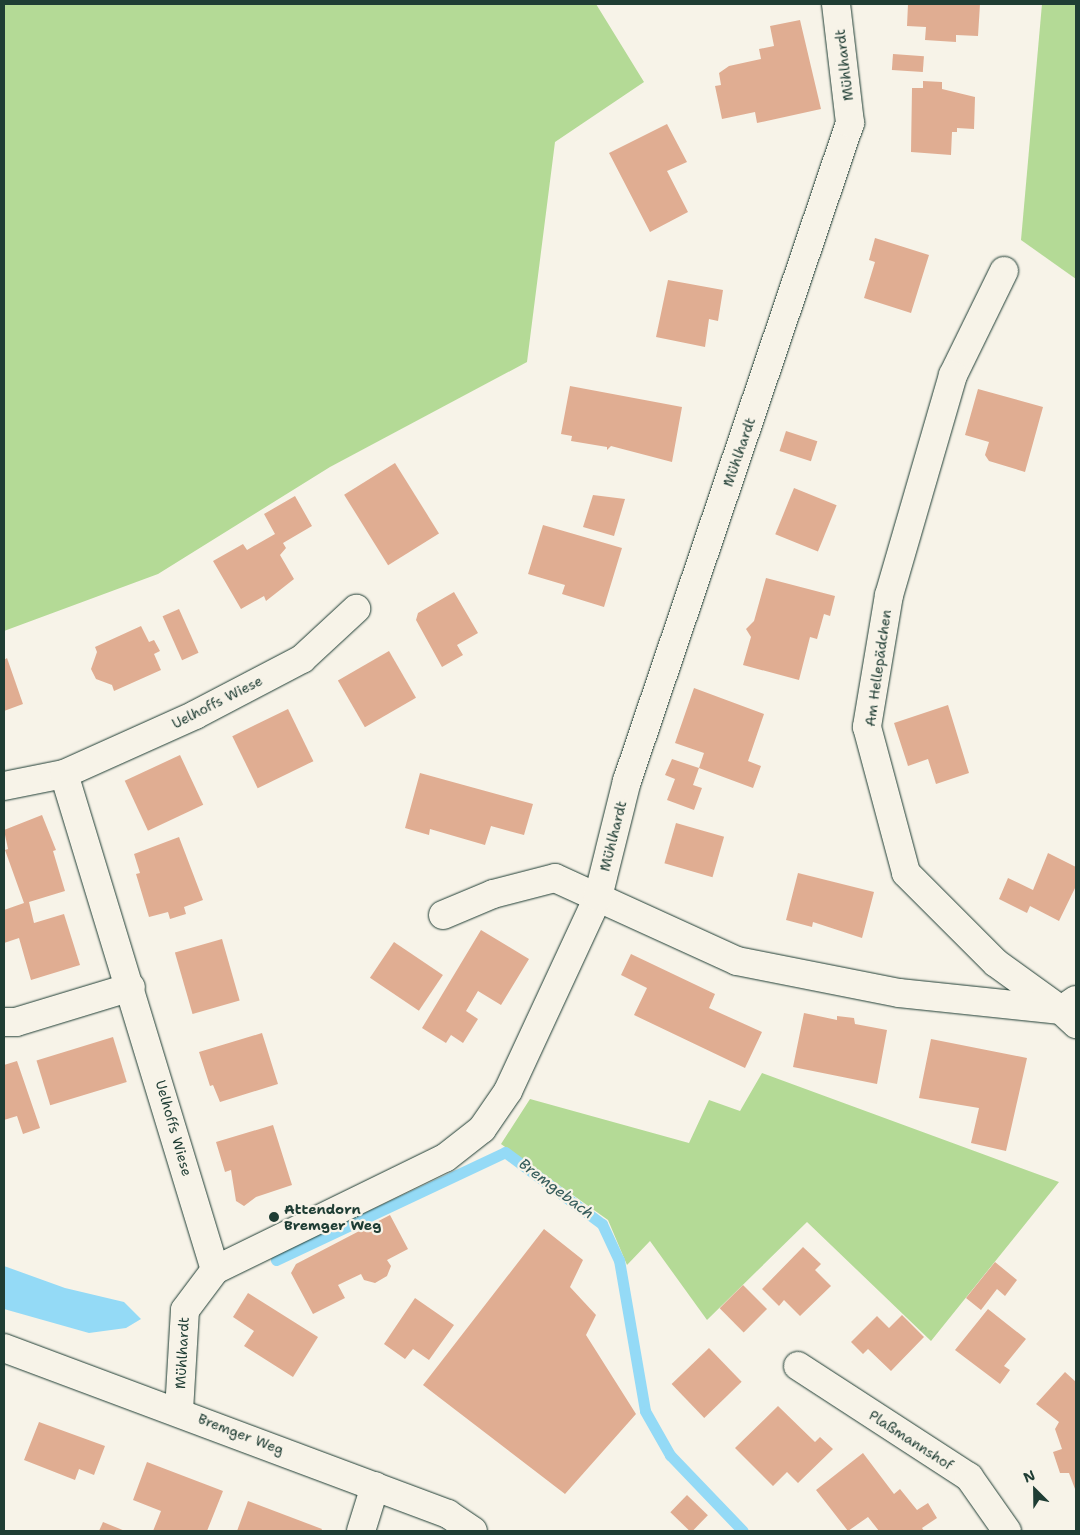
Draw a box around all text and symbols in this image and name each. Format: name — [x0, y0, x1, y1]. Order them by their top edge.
street label: Mühlhardt — [831, 28, 857, 102]
street label: Mühlhardt — [719, 415, 759, 489]
street label: Am Hellepädchen — [861, 608, 895, 728]
street label: Uelhoffs Wiese — [169, 672, 265, 732]
street label: Mühlhardt — [596, 799, 630, 873]
street label: Uelhoffs Wiese — [152, 1078, 196, 1178]
water label: Bremgebach — [515, 1155, 597, 1223]
place label: Attendorn Bremger Weg — [284, 1201, 381, 1234]
marker: Attendorn Bremger Weg — [268, 1211, 280, 1223]
street label: Mühlhardt — [172, 1317, 192, 1389]
street label: Plaßmannshof — [866, 1407, 956, 1473]
street label: Bremger Weg — [196, 1410, 286, 1458]
north arrow — [1010, 1465, 1060, 1515]
text: N — [1021, 1466, 1038, 1487]

